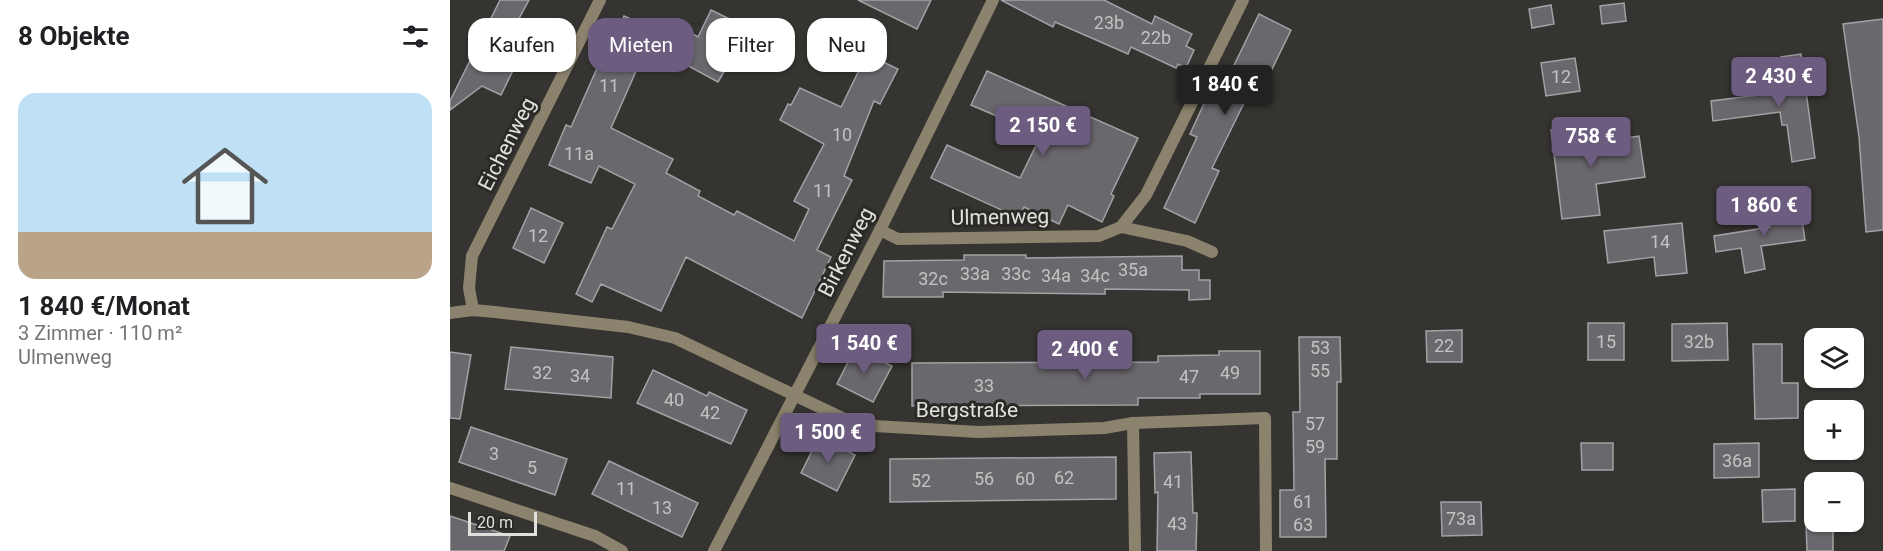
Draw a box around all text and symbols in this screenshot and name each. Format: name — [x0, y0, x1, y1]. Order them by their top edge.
house number: 23b — [1094, 12, 1124, 33]
chip: Kaufen — [468, 18, 576, 72]
chip: Mieten — [588, 18, 694, 72]
chip: Filter — [706, 18, 795, 72]
chip: Neu — [807, 18, 887, 72]
icon: filters — [399, 20, 432, 53]
text: 8 Objekte — [18, 21, 129, 51]
house number: 22b — [1141, 27, 1171, 48]
pin: 2 430 € — [1724, 57, 1834, 108]
text: 2 430 € — [1745, 64, 1813, 88]
pin: 1 840 € — [1170, 65, 1280, 116]
house number: 12 — [1551, 66, 1571, 87]
text: 1 840 € — [1191, 72, 1259, 96]
house number: 11 — [599, 75, 619, 96]
street label: Eichenweg — [473, 94, 541, 194]
pin: 2 150 € — [988, 106, 1098, 157]
text: 2 150 € — [1009, 113, 1077, 137]
pin: 758 € — [1549, 117, 1633, 168]
house number: 10 — [832, 124, 852, 145]
text: 758 € — [1566, 124, 1616, 148]
icon: home — [171, 132, 279, 240]
house number: 11a — [564, 143, 594, 164]
house number: 11 — [813, 180, 833, 201]
pin: 1 860 € — [1709, 186, 1819, 237]
text: 1 860 € — [1730, 193, 1798, 217]
street label: Birkenweg — [813, 203, 879, 301]
street label: Ulmenweg — [951, 204, 1049, 230]
house number: 12 — [528, 225, 548, 246]
house number: 14 — [1650, 231, 1670, 252]
house number: 35a — [1118, 259, 1148, 280]
house number: 33a — [960, 263, 990, 284]
house number: 33c — [1001, 263, 1031, 284]
house number: 34a — [1041, 265, 1071, 286]
house number: 34c — [1080, 265, 1110, 286]
house number: 32c — [918, 268, 948, 289]
text: 1 840 €/Monat — [18, 291, 190, 321]
text: 3 Zimmer · 110 m² — [18, 321, 182, 345]
pin: 1 540 € — [809, 324, 919, 375]
map controls — [1804, 328, 1864, 532]
button: layers — [1804, 328, 1864, 388]
pin: 2 400 € — [1030, 330, 1140, 381]
text: 1 540 € — [830, 331, 898, 355]
house number: 15 — [1596, 331, 1616, 352]
house number: 32b — [1684, 331, 1714, 352]
house number: 22 — [1434, 335, 1454, 356]
text: 2 400 € — [1051, 337, 1119, 361]
house number: 53 — [1310, 337, 1330, 358]
text: Ulmenweg — [18, 345, 112, 369]
house number: 55 — [1310, 360, 1330, 381]
house number: 32 — [532, 362, 552, 383]
house number: 49 — [1220, 362, 1240, 383]
house number: 34 — [570, 365, 590, 386]
house number: 47 — [1179, 366, 1199, 387]
house number: 33 — [974, 375, 994, 396]
house number: 40 — [664, 389, 684, 410]
street label: Bergstraße — [916, 398, 1018, 422]
button: + — [1804, 400, 1864, 460]
house number: 42 — [700, 402, 720, 423]
pin: 1 500 € — [773, 413, 883, 464]
house number: 57 — [1305, 413, 1325, 434]
text: 1 500 € — [794, 420, 862, 444]
house number: 59 — [1305, 436, 1325, 457]
house number: 3 — [489, 443, 499, 464]
house number: 36a — [1722, 450, 1752, 471]
house number: 5 — [527, 457, 537, 478]
house number: 62 — [1054, 467, 1074, 488]
house number: 56 — [974, 468, 994, 489]
house number: 60 — [1015, 468, 1035, 489]
house number: 52 — [911, 470, 931, 491]
house number: 41 — [1163, 471, 1183, 492]
button: − — [1804, 472, 1864, 532]
house number: 11 — [616, 478, 636, 499]
house number: 61 — [1293, 491, 1313, 512]
house number: 13 — [652, 497, 672, 518]
house number: 73a — [1446, 508, 1476, 529]
scale bar — [468, 509, 537, 536]
text: 20 m — [477, 513, 513, 532]
house number: 43 — [1167, 513, 1187, 534]
house number: 63 — [1293, 514, 1313, 535]

